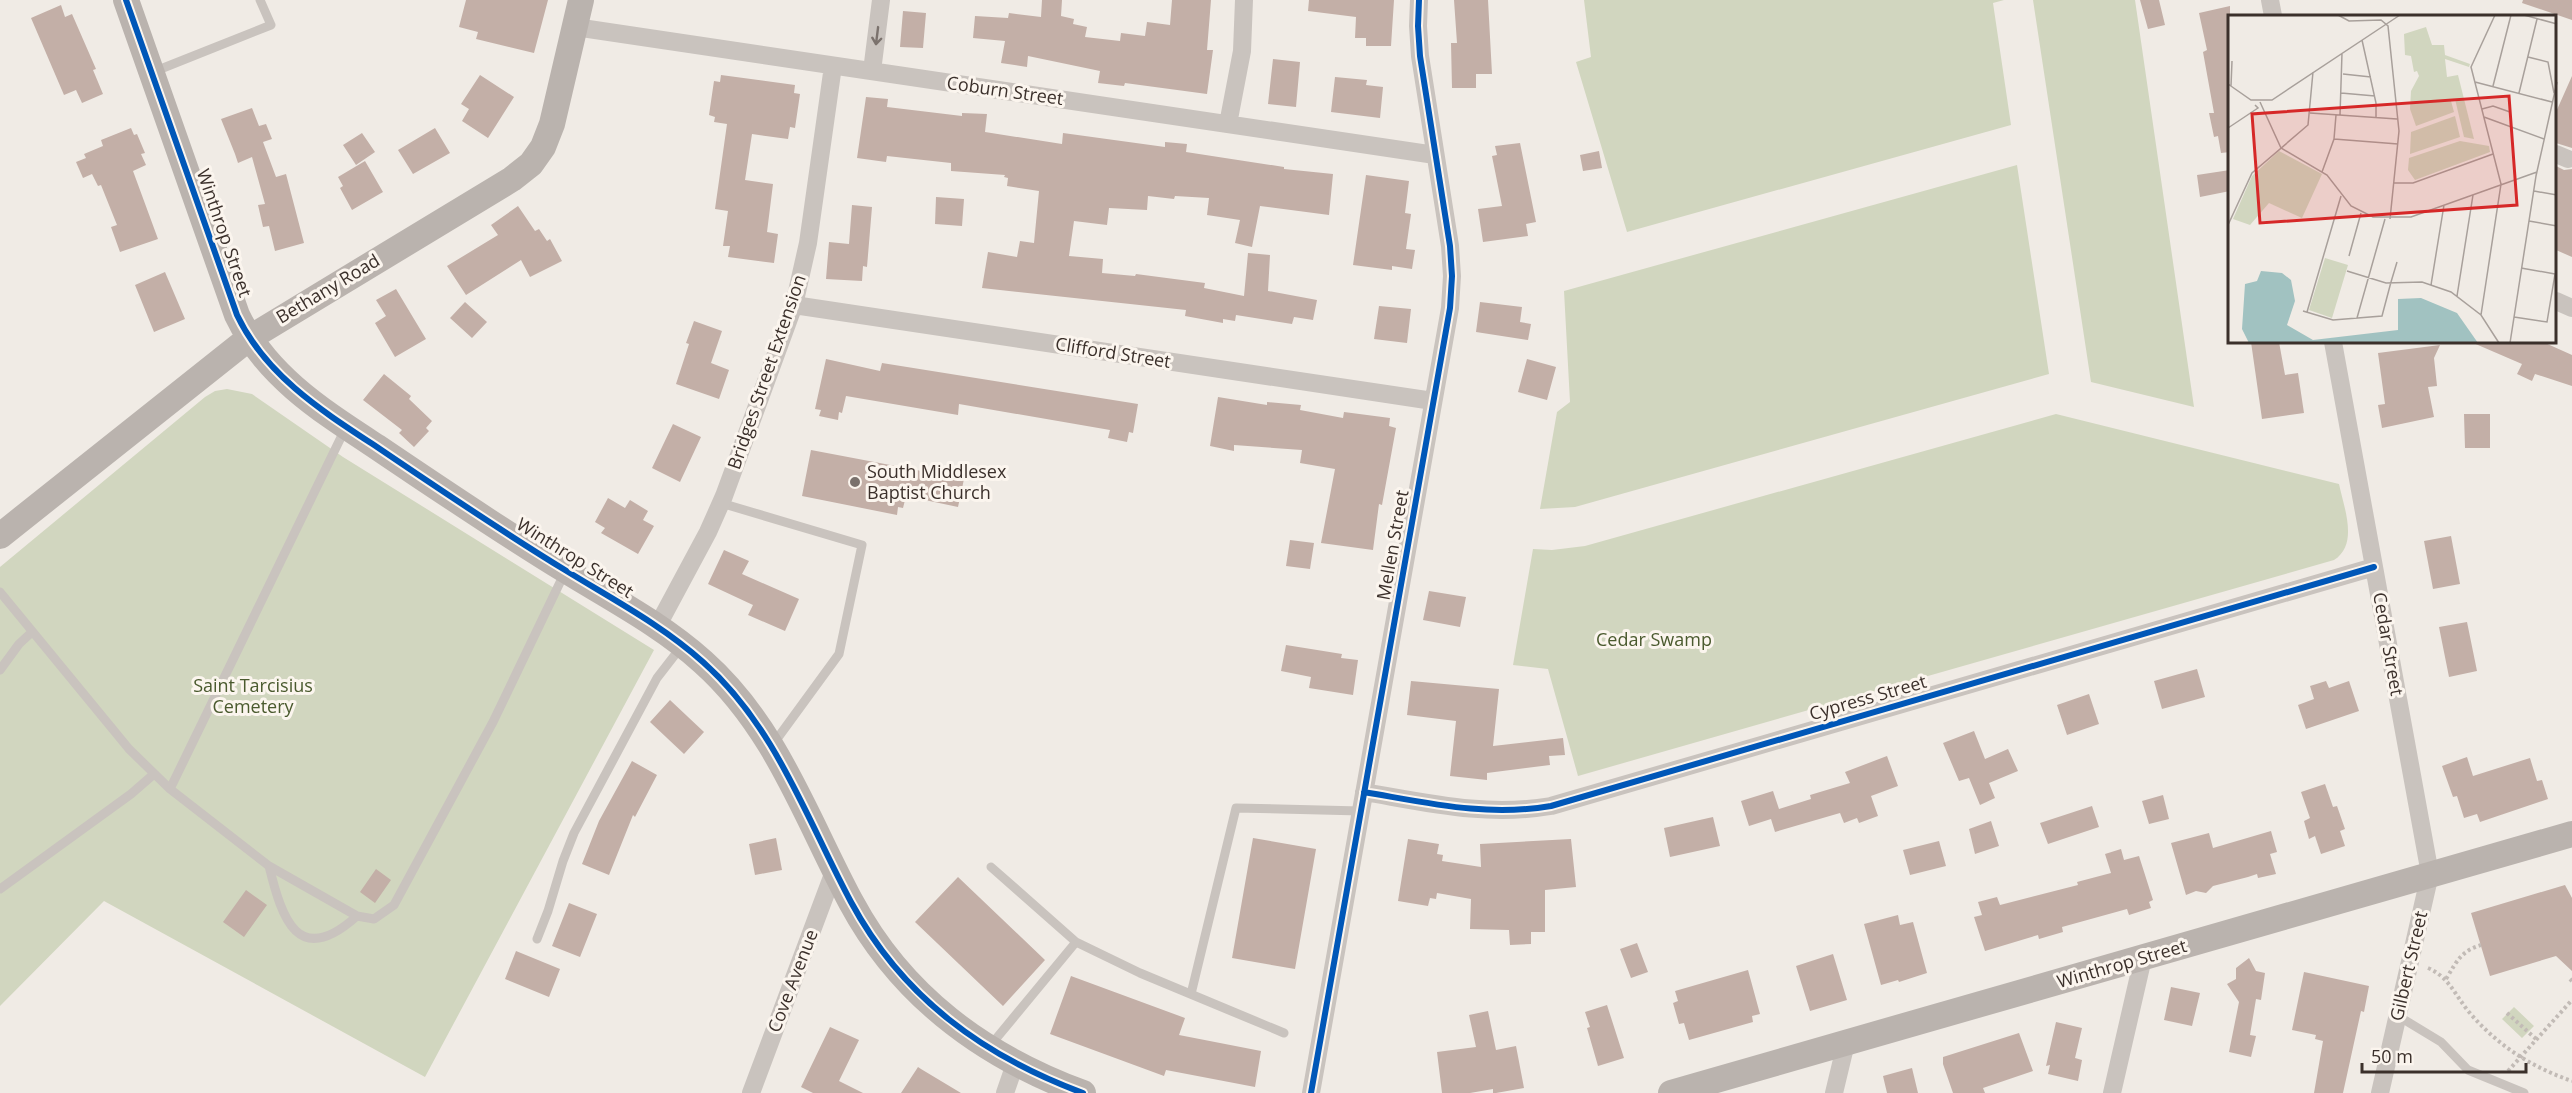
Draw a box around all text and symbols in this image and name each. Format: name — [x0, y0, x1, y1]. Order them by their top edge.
inset map — [2228, 15, 2557, 344]
one-way arrow — [871, 25, 882, 45]
street label: Coburn Street — [945, 70, 1065, 110]
street label: Winthrop Street — [192, 166, 258, 300]
street label: Bethany Road — [271, 248, 384, 329]
street label: Bridges Street Extension — [721, 271, 811, 472]
street label: Clifford Street — [1054, 331, 1173, 373]
place label: South Middlesex Baptist Church — [867, 459, 1007, 504]
marker: South Middlesex Baptist Church — [848, 475, 862, 489]
street label: Mellen Street — [1371, 488, 1414, 602]
street label: Winthrop Street — [512, 512, 639, 603]
street label: Cedar Street — [2368, 590, 2410, 697]
park label: Cedar Swamp — [1596, 627, 1712, 651]
street label: Cypress Street — [1806, 669, 1929, 725]
park label: Saint Tarcisius Cemetery — [193, 673, 313, 718]
street label: Gilbert Street — [2384, 908, 2432, 1023]
street label: Cove Avenue — [761, 926, 823, 1036]
street label: Winthrop Street — [2054, 933, 2189, 993]
scale bar — [2362, 1036, 2526, 1074]
text: 50 m — [2371, 1044, 2413, 1068]

